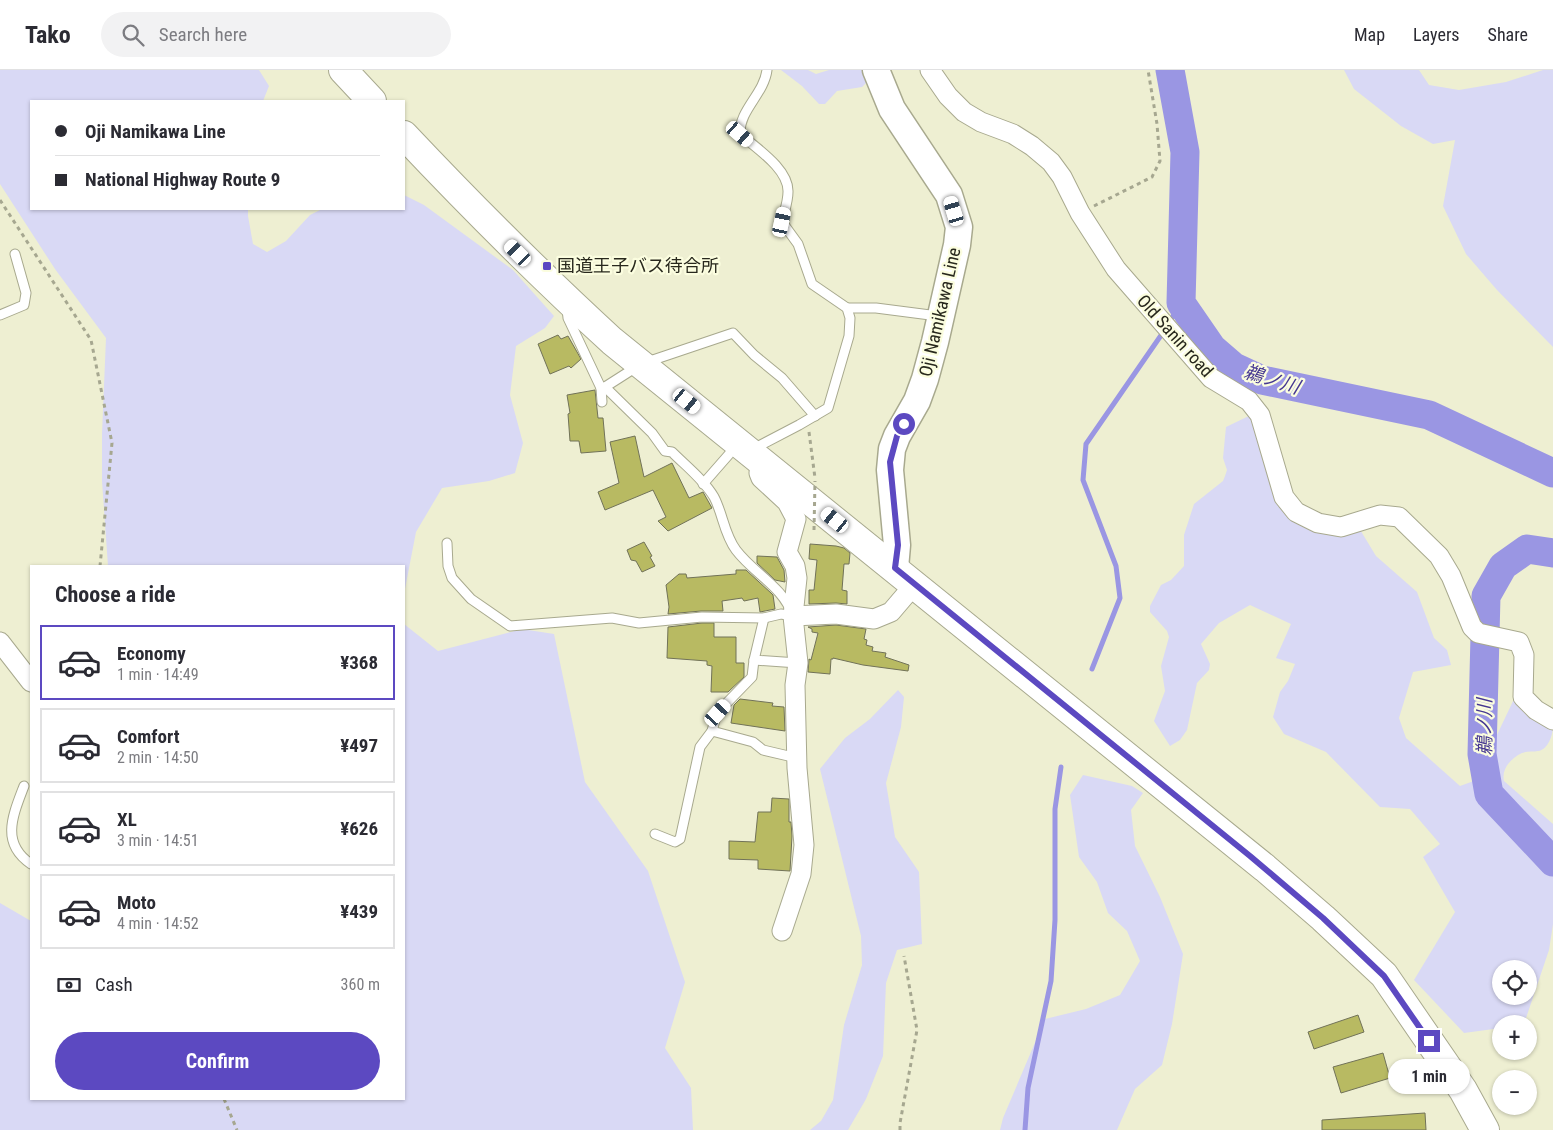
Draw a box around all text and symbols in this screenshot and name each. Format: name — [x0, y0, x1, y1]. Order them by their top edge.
search box — [101, 12, 451, 57]
text: Tako — [25, 21, 71, 49]
icon: search — [119, 21, 147, 49]
text: Search here — [159, 23, 247, 46]
text: Map — [1354, 24, 1385, 45]
text: Layers — [1413, 24, 1460, 45]
text: Share — [1488, 24, 1528, 45]
car — [723, 118, 756, 150]
text: Oji Namikawa Line — [85, 120, 225, 143]
text: National Highway Route 9 — [85, 168, 280, 191]
car — [942, 194, 965, 228]
car — [771, 206, 792, 238]
car — [502, 237, 533, 269]
street label: Oji Namikawa Line — [914, 245, 965, 378]
place label: 国道王子バス待合所 — [557, 255, 719, 276]
marker: 国道王子バス待合所 — [541, 260, 553, 272]
street label: Old Sanin road — [1133, 290, 1218, 381]
water label: 鵜ノ川 — [1241, 360, 1304, 399]
car — [670, 386, 703, 416]
route start — [893, 413, 915, 435]
car — [818, 505, 851, 535]
text: Choose a ride — [55, 582, 176, 607]
icon: car — [57, 640, 102, 685]
text: Economy — [117, 642, 186, 665]
text: ¥368 — [340, 651, 378, 674]
text: 1 min · 14:49 — [117, 665, 199, 684]
car — [702, 697, 733, 729]
water label: 鵜ノ川 — [1473, 697, 1496, 756]
icon: car — [57, 723, 102, 768]
text: Comfort — [117, 725, 180, 748]
text: ¥497 — [340, 734, 378, 757]
text: 2 min · 14:50 — [117, 748, 199, 767]
icon: car — [57, 806, 102, 851]
text: XL — [117, 808, 137, 831]
text: ¥626 — [340, 817, 378, 840]
text: 3 min · 14:51 — [117, 831, 199, 850]
icon: car — [57, 889, 102, 934]
text: Moto — [117, 891, 156, 914]
text: ¥439 — [340, 900, 378, 923]
text: 4 min · 14:52 — [117, 914, 199, 933]
map controls — [1492, 960, 1537, 1115]
button: locate — [1492, 960, 1537, 1005]
icon: cash — [55, 971, 83, 999]
text: Cash — [95, 973, 133, 996]
text: 360 m — [341, 975, 380, 994]
button: + — [1492, 1015, 1537, 1060]
route end — [1418, 1030, 1440, 1052]
button: Confirm — [55, 1032, 380, 1090]
callout: 1 min — [1388, 1058, 1470, 1094]
text: 1 min — [1411, 1067, 1447, 1086]
button: − — [1492, 1070, 1537, 1115]

